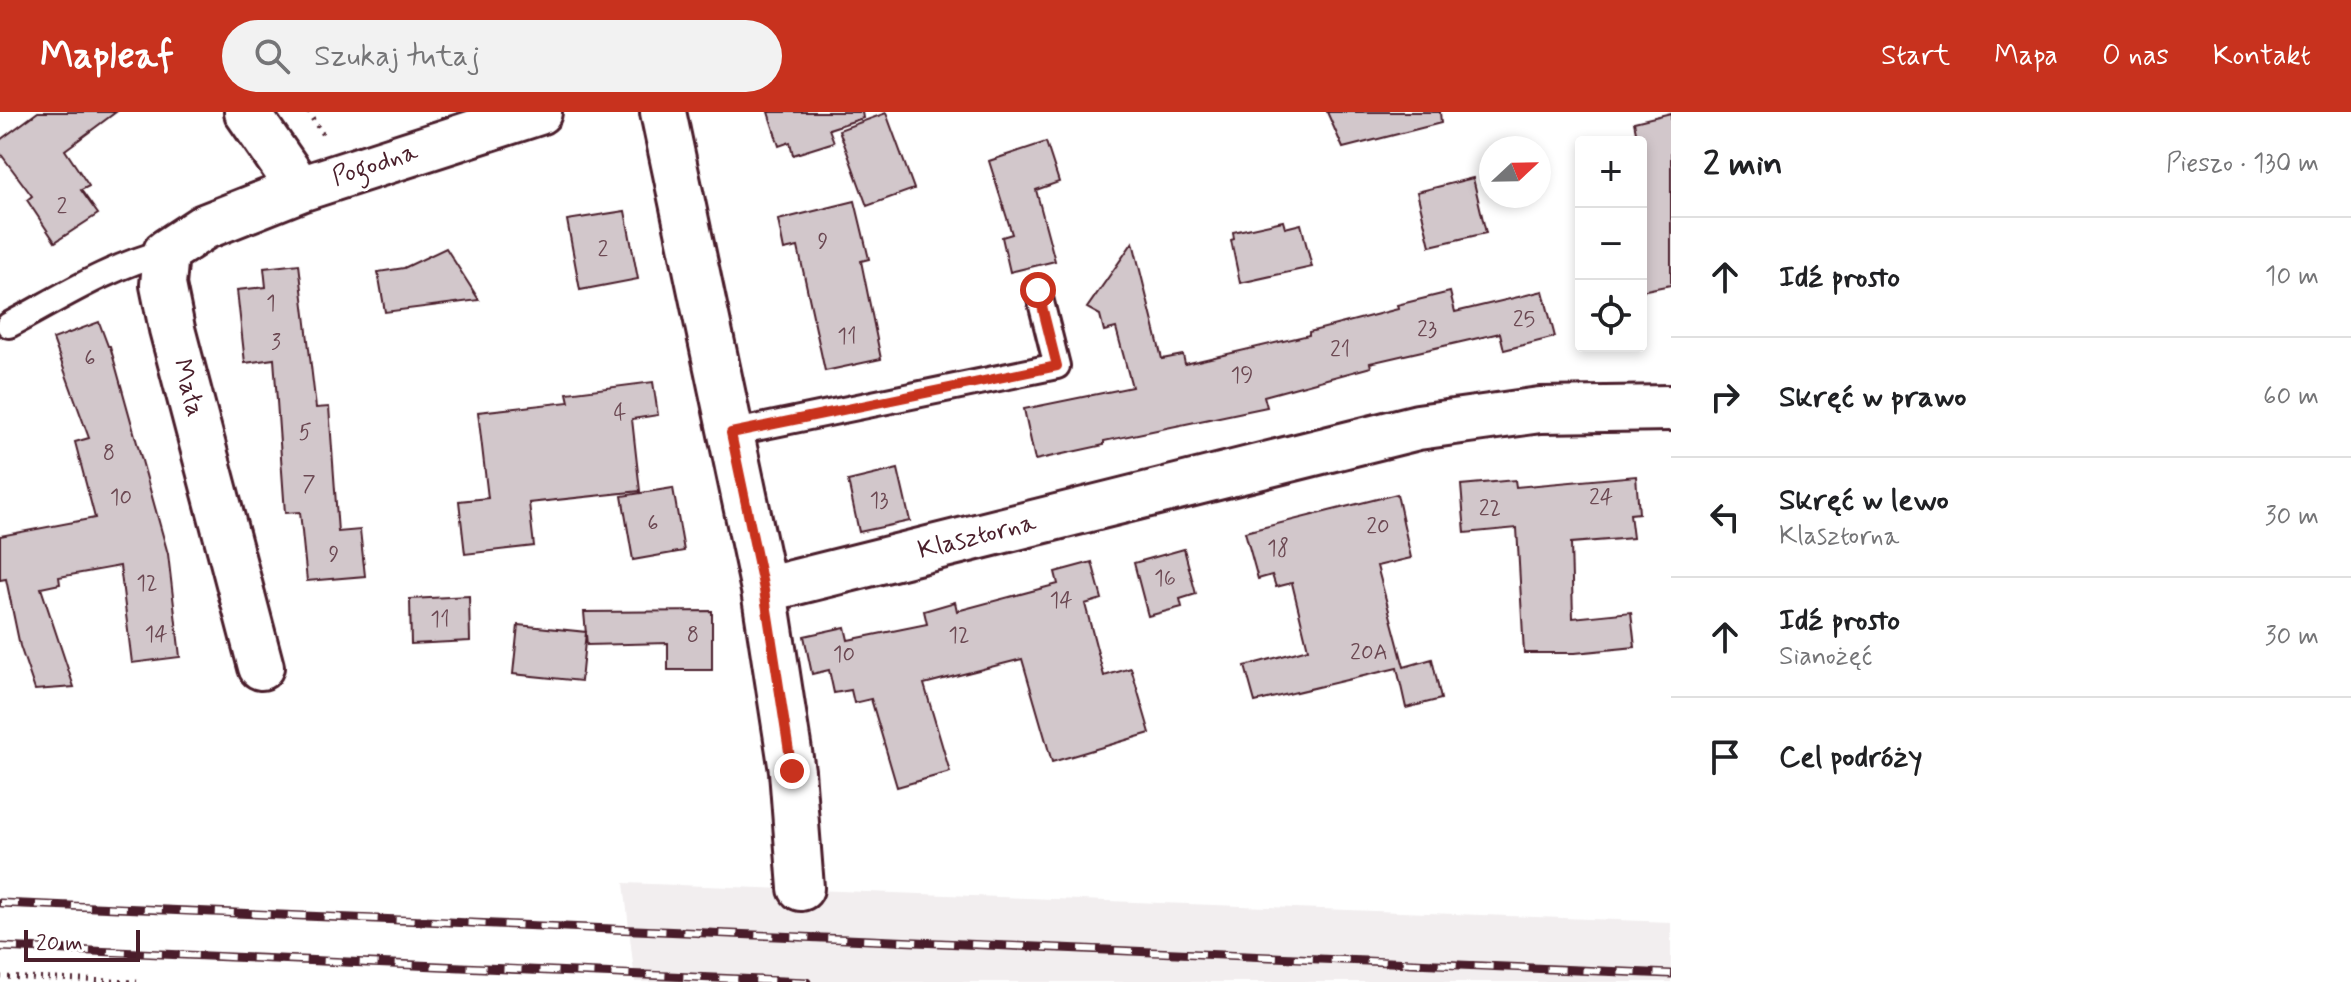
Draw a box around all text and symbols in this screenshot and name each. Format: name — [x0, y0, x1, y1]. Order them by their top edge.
search box — [222, 20, 782, 92]
text: Mapleaf — [40, 32, 174, 81]
icon: search — [250, 34, 294, 78]
text: Szukaj tutaj — [314, 37, 480, 76]
text: Start — [1881, 38, 1950, 75]
text: Mapa — [1994, 38, 2058, 75]
text: O nas — [2102, 38, 2169, 75]
text: Kontakt — [2213, 38, 2311, 75]
street label: Pogodna — [328, 135, 423, 198]
north arrow — [1479, 136, 1551, 208]
map controls — [1575, 136, 1647, 352]
button: + — [1575, 136, 1647, 208]
text: 2 min — [1703, 142, 1783, 187]
text: Pieszo · 130 m — [2166, 147, 2319, 181]
house number: 2 — [57, 193, 68, 221]
button: − — [1575, 208, 1647, 280]
house number: 9 — [818, 228, 828, 256]
house number: 2 — [598, 236, 609, 264]
icon: ahead — [1703, 255, 1747, 299]
text: Idź prosto — [1779, 258, 1900, 297]
text: 10 m — [2265, 260, 2319, 294]
route start — [1020, 272, 1056, 308]
button: locate — [1575, 280, 1647, 352]
house number: 1 — [266, 290, 276, 318]
house number: 25 — [1513, 306, 1535, 334]
house number: 23 — [1417, 316, 1437, 344]
house number: 11 — [837, 323, 857, 351]
house number: 3 — [271, 329, 281, 357]
house number: 21 — [1330, 336, 1350, 364]
house number: 6 — [84, 345, 96, 373]
street label: Mała — [164, 355, 212, 421]
house number: 19 — [1231, 362, 1253, 390]
icon: right — [1703, 375, 1747, 419]
text: Skręć w prawo — [1779, 378, 1966, 417]
text: 60 m — [2263, 380, 2319, 414]
house number: 4 — [614, 399, 627, 427]
house number: 5 — [298, 419, 312, 447]
house number: 8 — [103, 440, 115, 468]
house number: 7 — [302, 471, 316, 499]
text: Skręć w lewo — [1779, 481, 1949, 520]
house number: 10 — [110, 484, 132, 512]
house number: 24 — [1589, 484, 1613, 512]
house number: 13 — [869, 487, 889, 515]
house number: 22 — [1479, 495, 1501, 523]
icon: left — [1703, 495, 1747, 539]
text: 30 m — [2265, 500, 2319, 534]
street label: Klasztorna — [915, 506, 1040, 568]
house number: 6 — [647, 510, 659, 538]
house number: 20 — [1366, 513, 1390, 541]
text: Klasztorna — [1779, 520, 1899, 554]
house number: 18 — [1267, 535, 1289, 563]
house number: 9 — [329, 541, 339, 569]
house number: 16 — [1154, 565, 1176, 593]
house number: 12 — [136, 570, 158, 598]
house number: 14 — [1049, 587, 1073, 615]
text: Idź prosto — [1779, 601, 1900, 640]
house number: 11 — [430, 606, 450, 634]
icon: ahead — [1703, 615, 1747, 659]
text: 30 m — [2265, 620, 2319, 654]
house number: 14 — [144, 621, 168, 649]
house number: 8 — [687, 622, 699, 650]
house number: 12 — [948, 622, 970, 650]
house number: 20A — [1350, 639, 1388, 667]
text: Sianożęć — [1779, 640, 1872, 674]
house number: 10 — [833, 641, 855, 669]
icon: arrive — [1703, 735, 1747, 779]
text: Cel podróży — [1779, 738, 1923, 777]
route end — [774, 753, 810, 789]
scale bar — [24, 926, 140, 962]
text: 20 m — [36, 930, 83, 958]

